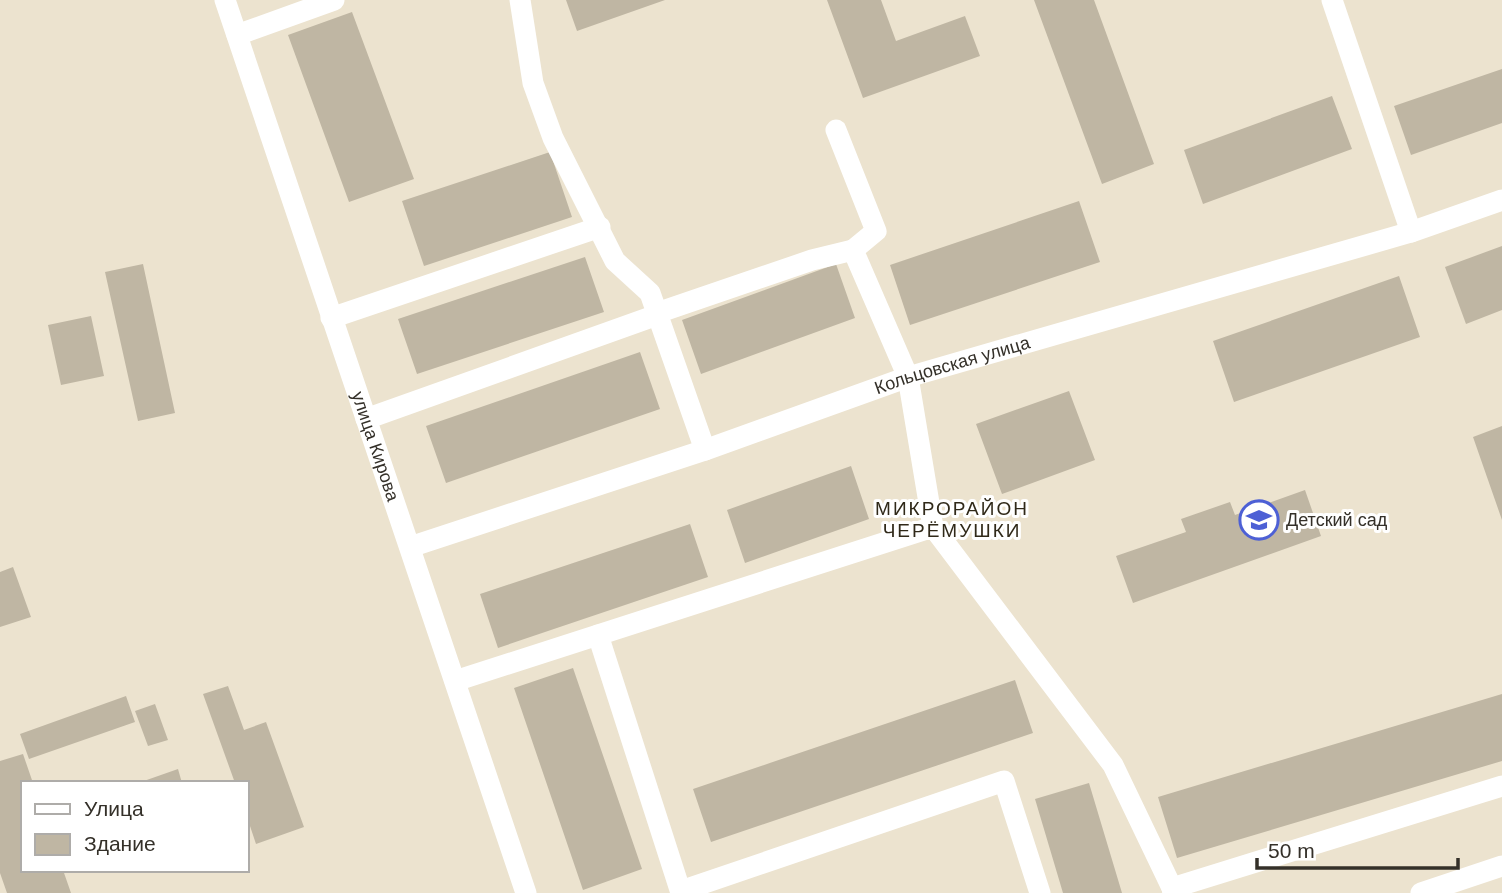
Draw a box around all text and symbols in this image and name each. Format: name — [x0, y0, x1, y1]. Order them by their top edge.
street label: Кольцовская улица — [872, 332, 1033, 398]
street label: улица Кирова — [348, 389, 404, 505]
district label: МИКРОРАЙОН ЧЕРЁМУШКИ — [875, 498, 1029, 541]
school or university icon: Детский сад — [1238, 499, 1280, 541]
place label: Детский сад — [1286, 510, 1388, 530]
legend — [21, 781, 248, 872]
text: Улица — [84, 797, 144, 820]
scale bar — [1257, 826, 1458, 870]
text: Здание — [84, 832, 156, 855]
text: 50 m — [1268, 839, 1315, 862]

